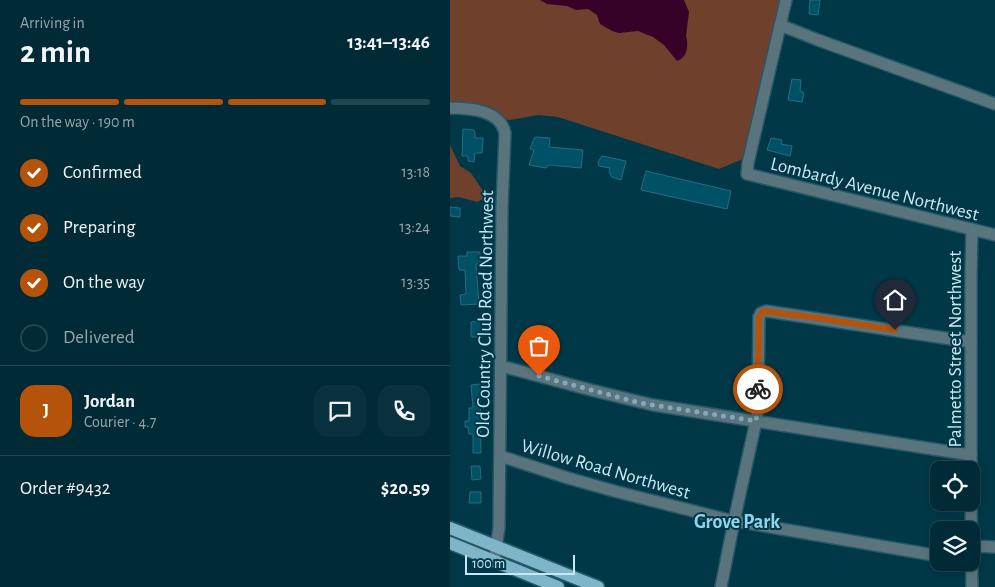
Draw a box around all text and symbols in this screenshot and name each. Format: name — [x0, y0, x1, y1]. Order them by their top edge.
text: Arriving in — [20, 15, 85, 31]
text: 13:41–13:46 — [347, 33, 430, 52]
text: 2 min — [20, 36, 91, 68]
text: On the way · 190 m — [20, 114, 135, 130]
street label: Lombardy Avenue Northwest — [769, 154, 981, 225]
icon: check — [20, 159, 48, 187]
text: Confirmed — [63, 163, 142, 182]
text: 13:18 — [401, 164, 430, 180]
street label: Old Country Club Road Northwest — [474, 190, 497, 438]
icon: check — [20, 214, 48, 242]
text: Preparing — [63, 218, 136, 237]
text: 13:24 — [399, 219, 430, 235]
street label: Palmetto Street Northwest — [946, 251, 965, 447]
icon: check — [20, 269, 48, 297]
text: On the way — [63, 273, 145, 292]
text: 13:35 — [401, 274, 430, 290]
pin — [874, 279, 916, 330]
icon: home — [881, 286, 909, 314]
pin — [518, 325, 560, 376]
text: Delivered — [63, 328, 135, 347]
icon: bag — [525, 332, 553, 360]
courier — [733, 364, 783, 414]
icon: bike — [744, 375, 772, 403]
button: chat — [314, 385, 366, 437]
button: phone — [378, 385, 430, 437]
text: Jordan — [84, 392, 135, 411]
text: J — [43, 401, 49, 420]
text: Courier · 4.7 — [84, 414, 156, 430]
street label: Willow Road Northwest — [519, 436, 692, 503]
map controls — [930, 461, 980, 571]
button: locate — [930, 461, 980, 511]
text: Order #9432 — [20, 479, 110, 498]
text: $20.59 — [381, 479, 430, 498]
district label: Grove Park — [694, 512, 780, 532]
button: layers — [930, 521, 980, 571]
scale bar — [465, 552, 575, 575]
text: 100 m — [472, 557, 505, 571]

